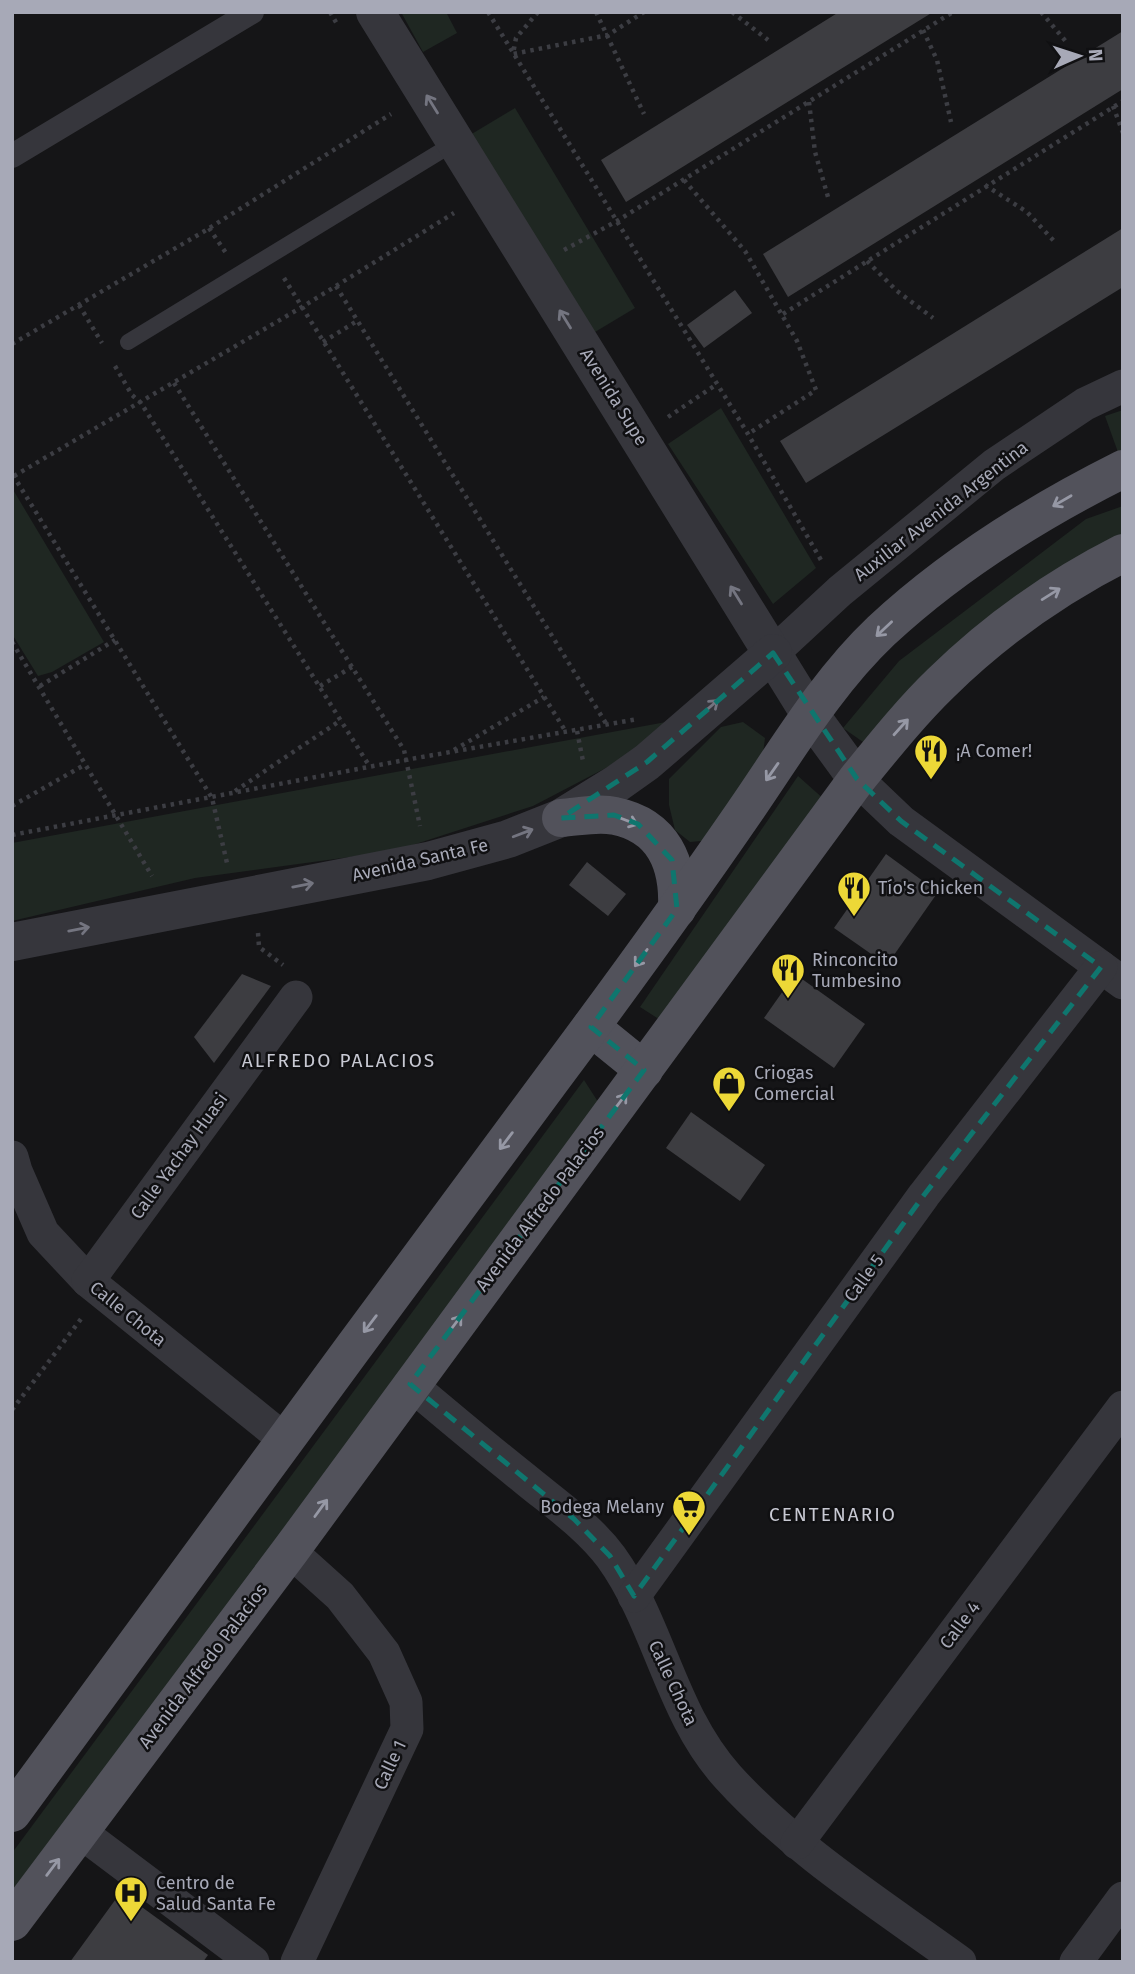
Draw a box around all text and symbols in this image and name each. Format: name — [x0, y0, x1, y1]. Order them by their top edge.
north arrow — [1044, 21, 1114, 91]
text: N — [1084, 48, 1107, 62]
one-way arrow — [425, 95, 439, 115]
one-way arrow — [557, 309, 571, 329]
street label: Avenida Supe — [575, 344, 653, 450]
street label: Auxiliar Avenida Argentina — [850, 436, 1032, 586]
one-way arrow — [1052, 495, 1073, 508]
one-way arrow — [729, 586, 743, 606]
one-way arrow — [1040, 587, 1060, 601]
one-way arrow — [876, 621, 893, 638]
one-way arrow — [701, 699, 719, 715]
one-way arrow — [893, 718, 909, 736]
restaurant icon: ¡A Comer! — [912, 732, 950, 781]
place label: ¡A Comer! — [956, 740, 1032, 762]
one-way arrow — [765, 762, 779, 781]
one-way arrow — [617, 815, 639, 828]
one-way arrow — [512, 826, 533, 838]
street label: Avenida Santa Fe — [350, 834, 490, 886]
restaurant icon: Tío's Chicken — [835, 869, 873, 918]
place label: Tío's Chicken — [878, 877, 983, 899]
one-way arrow — [291, 878, 313, 891]
one-way arrow — [67, 921, 90, 935]
one-way arrow — [634, 948, 648, 967]
place label: Rinconcito Tumbesino — [812, 949, 902, 992]
restaurant icon: Rinconcito Tumbesino — [769, 951, 807, 1000]
district label: ALFREDO PALACIOS — [242, 1049, 436, 1072]
place label: Criogas Comercial — [754, 1062, 834, 1105]
shop icon: Criogas Comercial — [710, 1064, 748, 1113]
street label: Calle Yachay Huasi — [126, 1088, 232, 1224]
one-way arrow — [613, 1093, 627, 1112]
street label: Avenida Alfredo Palacios — [471, 1122, 609, 1296]
one-way arrow — [499, 1131, 513, 1150]
street label: Calle 5 — [839, 1250, 889, 1306]
street label: Calle Chota — [85, 1277, 171, 1351]
one-way arrow — [363, 1314, 378, 1333]
one-way arrow — [448, 1315, 462, 1334]
supermarket icon: Bodega Melany — [670, 1488, 708, 1537]
place label: Bodega Melany — [540, 1496, 664, 1518]
one-way arrow — [314, 1499, 328, 1518]
district label: CENTENARIO — [769, 1503, 897, 1526]
street label: Avenida Alfredo Palacios — [134, 1579, 272, 1753]
street label: Calle 4 — [935, 1596, 985, 1653]
street label: Calle Chota — [644, 1637, 702, 1729]
street label: Calle 1 — [369, 1737, 411, 1793]
one-way arrow — [45, 1858, 60, 1876]
place label: Centro de Salud Santa Fe — [156, 1872, 276, 1915]
hospital icon: Centro de Salud Santa Fe — [112, 1874, 150, 1923]

